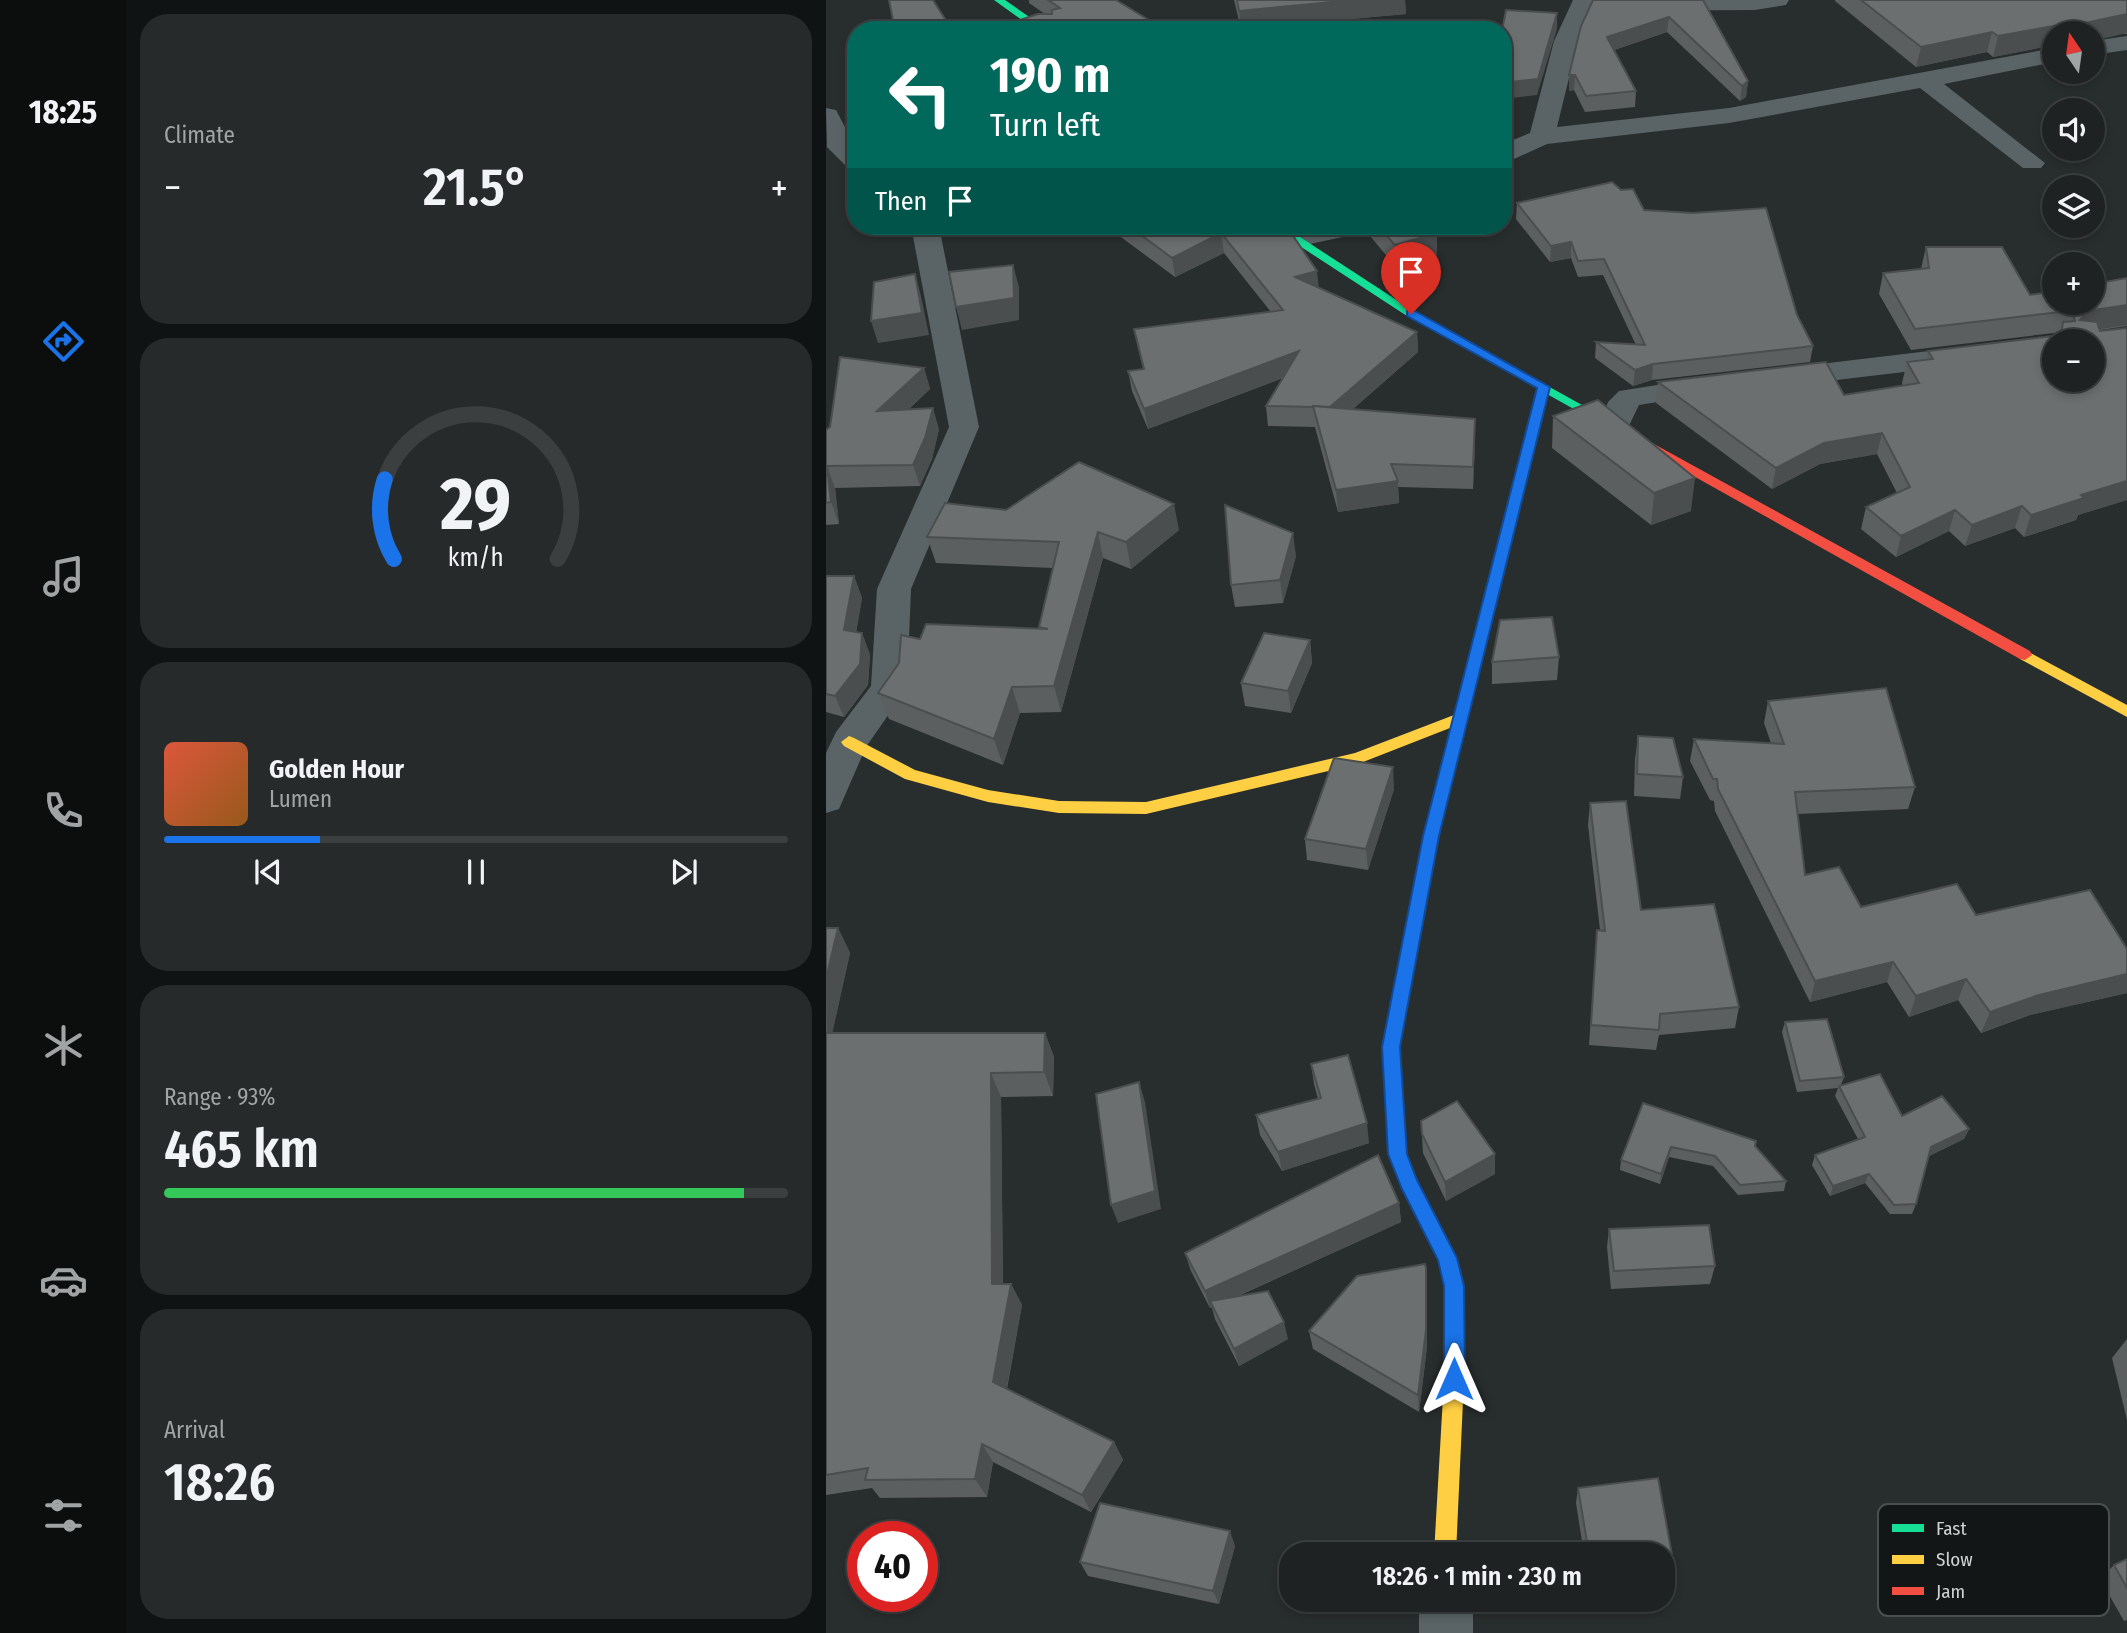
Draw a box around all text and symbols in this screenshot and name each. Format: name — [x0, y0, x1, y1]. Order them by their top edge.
north arrow — [2042, 21, 2105, 84]
map controls — [2042, 21, 2105, 392]
text: 190 m — [990, 46, 1110, 105]
icon: left — [875, 49, 966, 140]
text: 18:25 — [29, 93, 97, 131]
button: sound — [2042, 98, 2105, 161]
text: Turn left — [990, 106, 1100, 144]
text: Climate — [164, 121, 235, 149]
text: 21.5° — [423, 156, 529, 219]
text: − — [164, 165, 181, 211]
text: + — [771, 165, 788, 211]
button: layers — [2042, 175, 2105, 238]
icon: arrive — [941, 182, 979, 220]
text: Then — [875, 186, 927, 217]
pin — [1381, 242, 1441, 314]
button: + — [2042, 252, 2105, 315]
icon: arrive — [1392, 253, 1430, 291]
icon: directions — [39, 317, 88, 366]
button: − — [2042, 329, 2105, 392]
text: 29 — [440, 461, 511, 548]
text: km/h — [448, 542, 504, 572]
icon: music — [39, 552, 88, 601]
text: Golden Hour — [269, 754, 404, 785]
text: Lumen — [269, 785, 332, 813]
icon: phone — [39, 786, 88, 835]
icon: previous — [249, 853, 287, 891]
icon: pause — [457, 853, 495, 891]
icon: next — [665, 853, 703, 891]
icon: climate — [39, 1021, 88, 1070]
text: Range · 93% — [164, 1083, 275, 1111]
text: 465 km — [164, 1118, 319, 1181]
icon: car — [39, 1256, 88, 1305]
position arrow — [1417, 1342, 1491, 1416]
text: Arrival — [164, 1416, 225, 1444]
text: 18:26 — [164, 1451, 275, 1514]
icon: filters — [39, 1491, 88, 1540]
legend — [1878, 1504, 2109, 1616]
text: Fast — [1936, 1517, 1967, 1540]
speed limit sign: 40 — [847, 1521, 938, 1612]
text: Slow — [1936, 1548, 1973, 1571]
text: 18:26 · 1 min · 230 m — [1372, 1561, 1582, 1592]
text: Jam — [1936, 1580, 1965, 1603]

